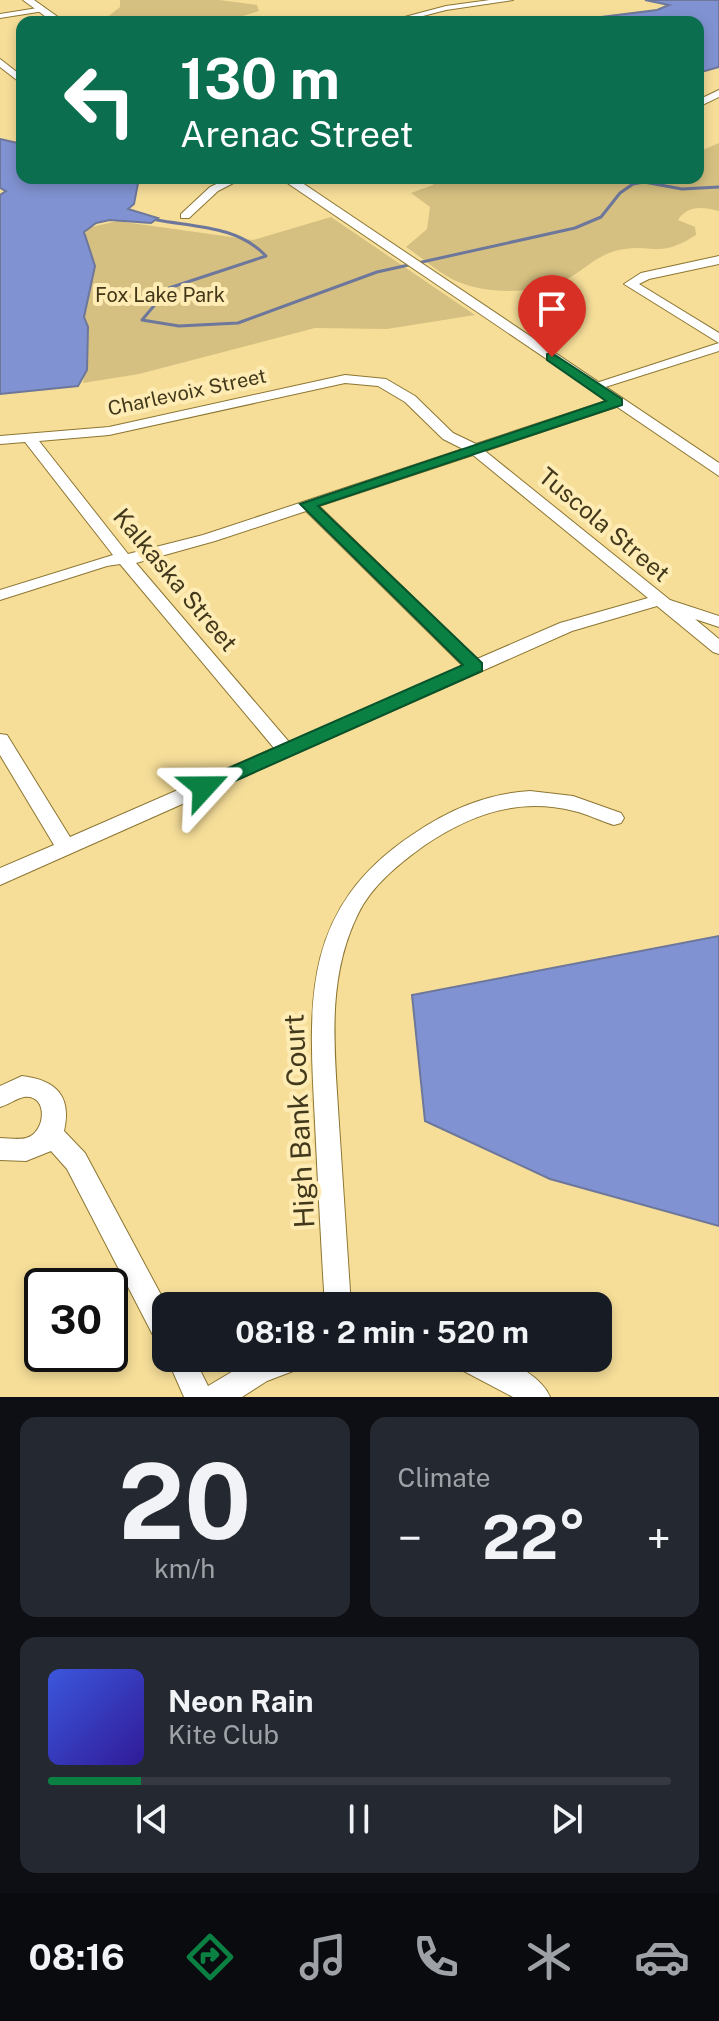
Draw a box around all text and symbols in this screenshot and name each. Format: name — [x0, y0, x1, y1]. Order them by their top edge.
text: 130 m — [180, 46, 340, 112]
icon: left — [48, 48, 152, 152]
text: Arenac Street — [180, 113, 414, 155]
pin — [518, 275, 586, 357]
park label: Fox Lake Park — [95, 283, 225, 307]
icon: arrive — [530, 287, 574, 331]
street label: Charlevoix Street — [105, 363, 269, 421]
street label: Tuscola Street — [534, 461, 676, 587]
street label: Kalkaska Street — [108, 502, 244, 656]
position arrow — [162, 745, 246, 829]
street label: High Bank Court — [276, 1013, 321, 1229]
speed limit sign: 30 — [24, 1268, 128, 1372]
text: 08:18 · 2 min · 520 m — [235, 1314, 529, 1350]
text: 20 — [118, 1440, 251, 1562]
text: Climate — [398, 1462, 491, 1493]
text: 22° — [482, 1502, 587, 1573]
text: − — [398, 1512, 422, 1564]
text: + — [647, 1512, 671, 1564]
text: km/h — [154, 1553, 215, 1584]
text: Neon Rain — [168, 1683, 314, 1719]
text: Kite Club — [168, 1719, 279, 1750]
icon: previous — [130, 1797, 174, 1841]
icon: pause — [337, 1797, 381, 1841]
icon: next — [545, 1797, 589, 1841]
icon: directions — [182, 1929, 238, 1985]
icon: music — [295, 1929, 351, 1985]
icon: phone — [408, 1929, 464, 1985]
icon: climate — [521, 1929, 577, 1985]
icon: car — [634, 1929, 690, 1985]
text: 08:16 — [29, 1936, 125, 1978]

